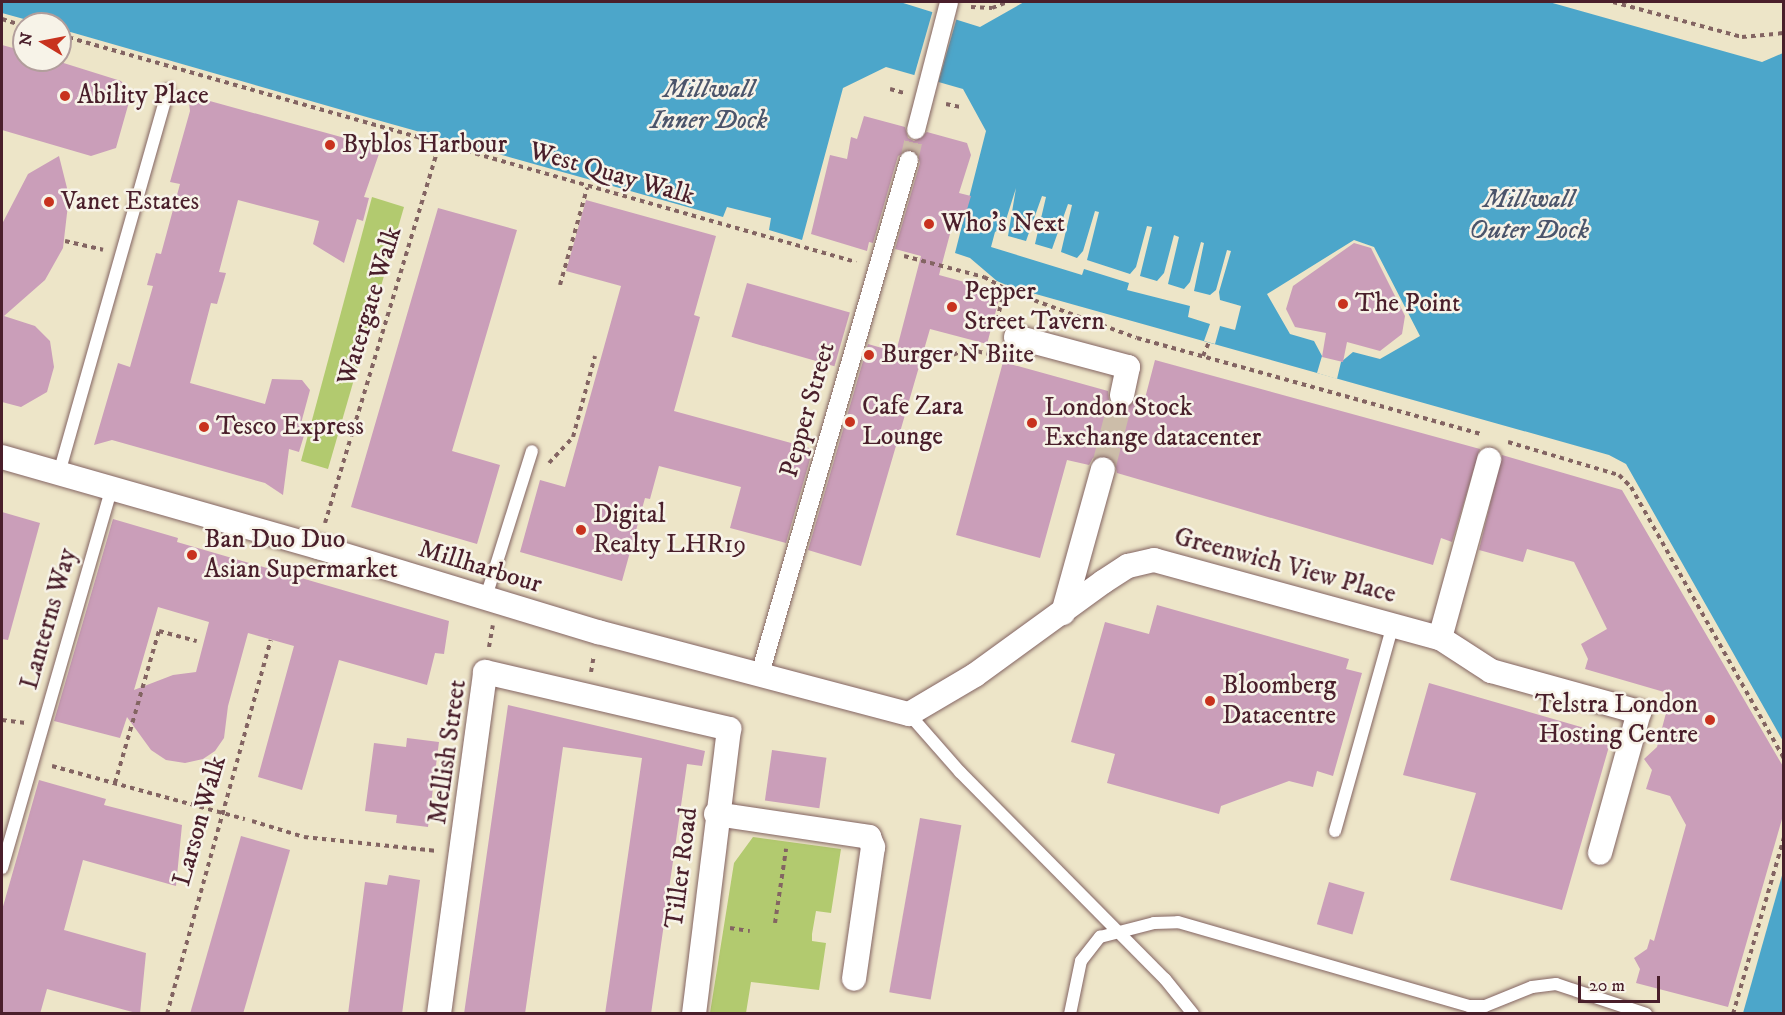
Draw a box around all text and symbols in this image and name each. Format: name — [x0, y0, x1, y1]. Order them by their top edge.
north arrow — [12, 12, 72, 72]
text: N — [15, 31, 37, 47]
water label: Millwall Inner Dock — [650, 73, 768, 136]
place label: Ability Place — [77, 80, 209, 112]
marker: Ability Place — [58, 89, 72, 103]
place label: Byblos Harbour — [342, 129, 507, 161]
street label: West Quay Walk — [526, 135, 698, 213]
marker: Byblos Harbour — [323, 138, 337, 152]
water label: Millwall Outer Dock — [1469, 183, 1589, 246]
place label: Vanet Estates — [61, 186, 199, 218]
marker: Vanet Estates — [42, 195, 56, 209]
place label: Who's Next — [941, 208, 1065, 240]
marker: Who's Next — [922, 217, 936, 231]
street label: Watergate Walk — [331, 223, 409, 389]
place label: Pepper Street Tavern — [964, 276, 1105, 338]
place label: The Point — [1355, 288, 1460, 320]
marker: The Point — [1336, 297, 1350, 311]
marker: Pepper Street Tavern — [945, 300, 959, 314]
street label: Pepper Street — [774, 339, 842, 481]
place label: Burger N Biite — [881, 339, 1034, 371]
marker: Burger N Biite — [862, 348, 876, 362]
place label: Cafe Zara Lounge — [862, 391, 963, 452]
place label: London Stock Exchange datacenter — [1044, 392, 1261, 454]
place label: Tesco Express — [216, 411, 364, 443]
marker: Cafe Zara Lounge — [843, 415, 857, 429]
marker: London Stock Exchange datacenter — [1025, 416, 1039, 430]
marker: Tesco Express — [197, 420, 211, 434]
place label: Digital Realty LHR19 — [593, 499, 746, 560]
street label: Greenwich View Place — [1171, 521, 1399, 611]
marker: Digital Realty LHR19 — [574, 523, 588, 537]
place label: Ban Duo Duo Asian Supermarket — [204, 524, 398, 586]
street label: Millharbour — [414, 533, 546, 601]
street label: Lanterns Way — [14, 545, 84, 693]
marker: Ban Duo Duo Asian Supermarket — [185, 548, 199, 562]
place label: Bloomberg Datacentre — [1222, 670, 1336, 732]
street label: Mellish Street — [422, 678, 474, 826]
place label: Telstra London Hosting Centre — [1535, 689, 1698, 750]
marker: Bloomberg Datacentre — [1203, 694, 1217, 708]
marker: Telstra London Hosting Centre — [1703, 713, 1717, 727]
street label: Larson Walk — [167, 752, 233, 890]
street label: Tiller Road — [659, 806, 705, 930]
scale bar — [1581, 964, 1664, 1002]
text: 20 m — [1589, 975, 1625, 997]

